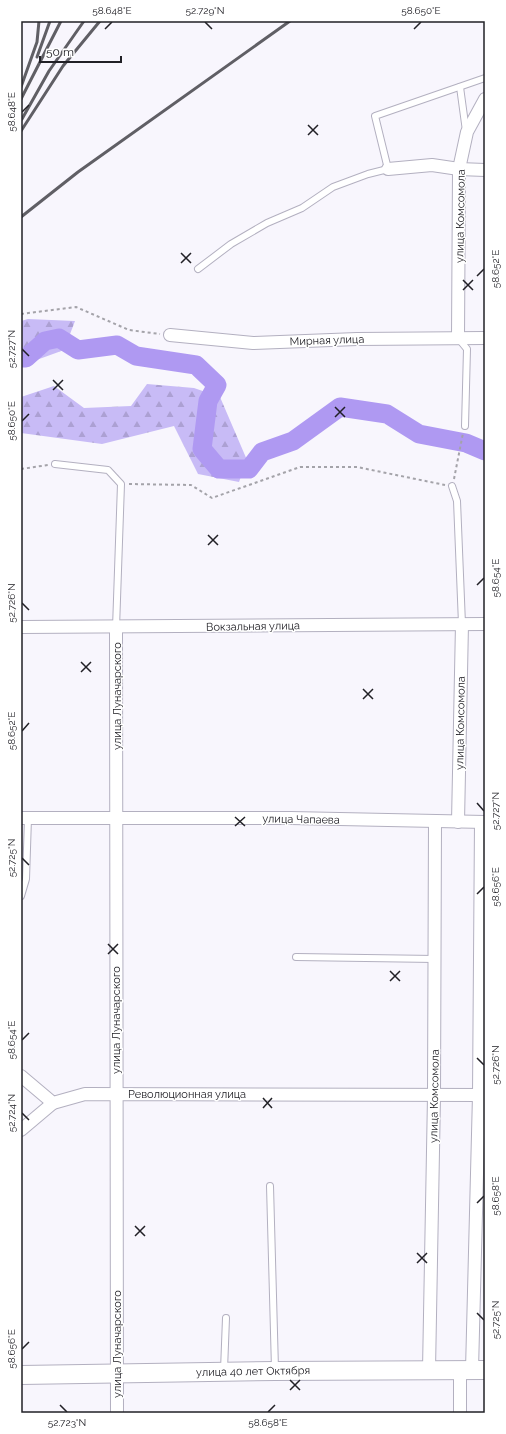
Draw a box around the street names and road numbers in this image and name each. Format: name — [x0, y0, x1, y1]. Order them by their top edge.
street label: улица Комсомола — [453, 169, 468, 263]
street label: Мирная улица — [289, 333, 365, 348]
street label: Вокзальная улица — [206, 619, 300, 634]
street label: улица Луначарского — [111, 642, 124, 750]
street label: улица Комсомола — [453, 676, 468, 770]
street label: улица Чапаева — [262, 812, 340, 827]
street label: улица Луначарского — [110, 966, 123, 1074]
street label: улица Комсомола — [427, 1049, 442, 1143]
street label: Революционная улица — [128, 1088, 246, 1101]
street label: улица Луначарского — [111, 1290, 124, 1398]
street label: улица 40 лет Октября — [196, 1364, 310, 1379]

